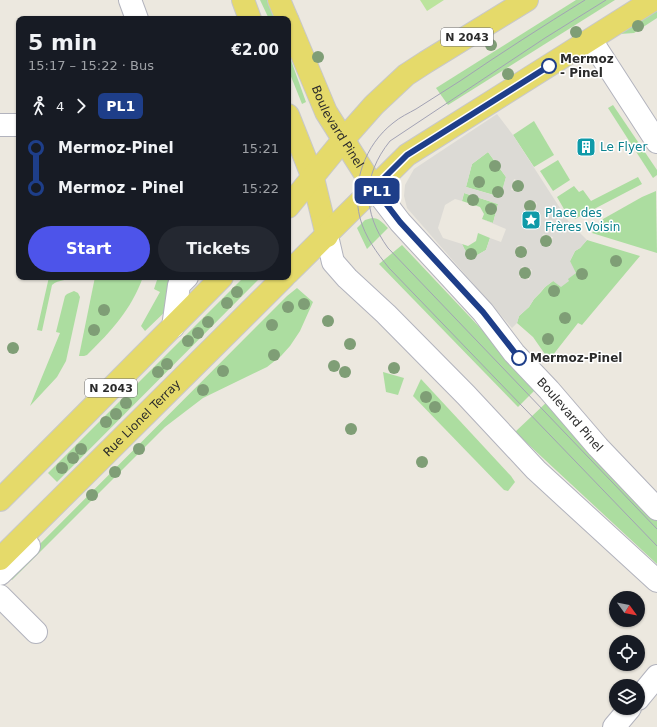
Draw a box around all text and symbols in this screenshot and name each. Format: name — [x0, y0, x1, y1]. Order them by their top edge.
road number: N 2043 — [441, 28, 493, 46]
text: 5 min — [28, 30, 97, 55]
text: €2.00 — [232, 41, 279, 59]
place label: Mermoz - Pinel — [560, 52, 614, 80]
text: 15:17 – 15:22 · Bus — [28, 58, 154, 73]
marker: Mermoz - Pinel — [541, 58, 557, 74]
street label: Boulevard Pinel — [309, 83, 367, 171]
icon: walk — [28, 95, 50, 117]
icon: forward — [70, 95, 92, 117]
text: PL1 — [106, 98, 135, 114]
text: 4 — [56, 99, 64, 114]
building icon: Le Flyer — [575, 136, 597, 158]
text: Mermoz-Pinel — [58, 139, 174, 157]
place label: Le Flyer — [600, 140, 647, 154]
text: 15:21 — [242, 141, 279, 156]
line badge: PL1 — [354, 178, 400, 204]
text: Mermoz - Pinel — [58, 179, 184, 197]
text: 15:22 — [242, 181, 279, 196]
text: PL1 — [363, 183, 391, 199]
place label: Place des Frères Voisin — [545, 206, 620, 234]
place icon: Place des Frères Voisin — [520, 209, 542, 231]
button: Start — [28, 226, 150, 272]
button: Tickets — [158, 226, 279, 272]
marker: Mermoz-Pinel — [511, 350, 527, 366]
place label: Mermoz-Pinel — [530, 351, 622, 365]
street label: Boulevard Pinel — [534, 375, 606, 455]
street label: Rue Lionel Terray — [100, 377, 183, 459]
road number: N 2043 — [85, 379, 137, 397]
north arrow — [609, 591, 645, 627]
map controls — [609, 591, 645, 715]
button: locate — [609, 635, 645, 671]
button: layers — [609, 679, 645, 715]

